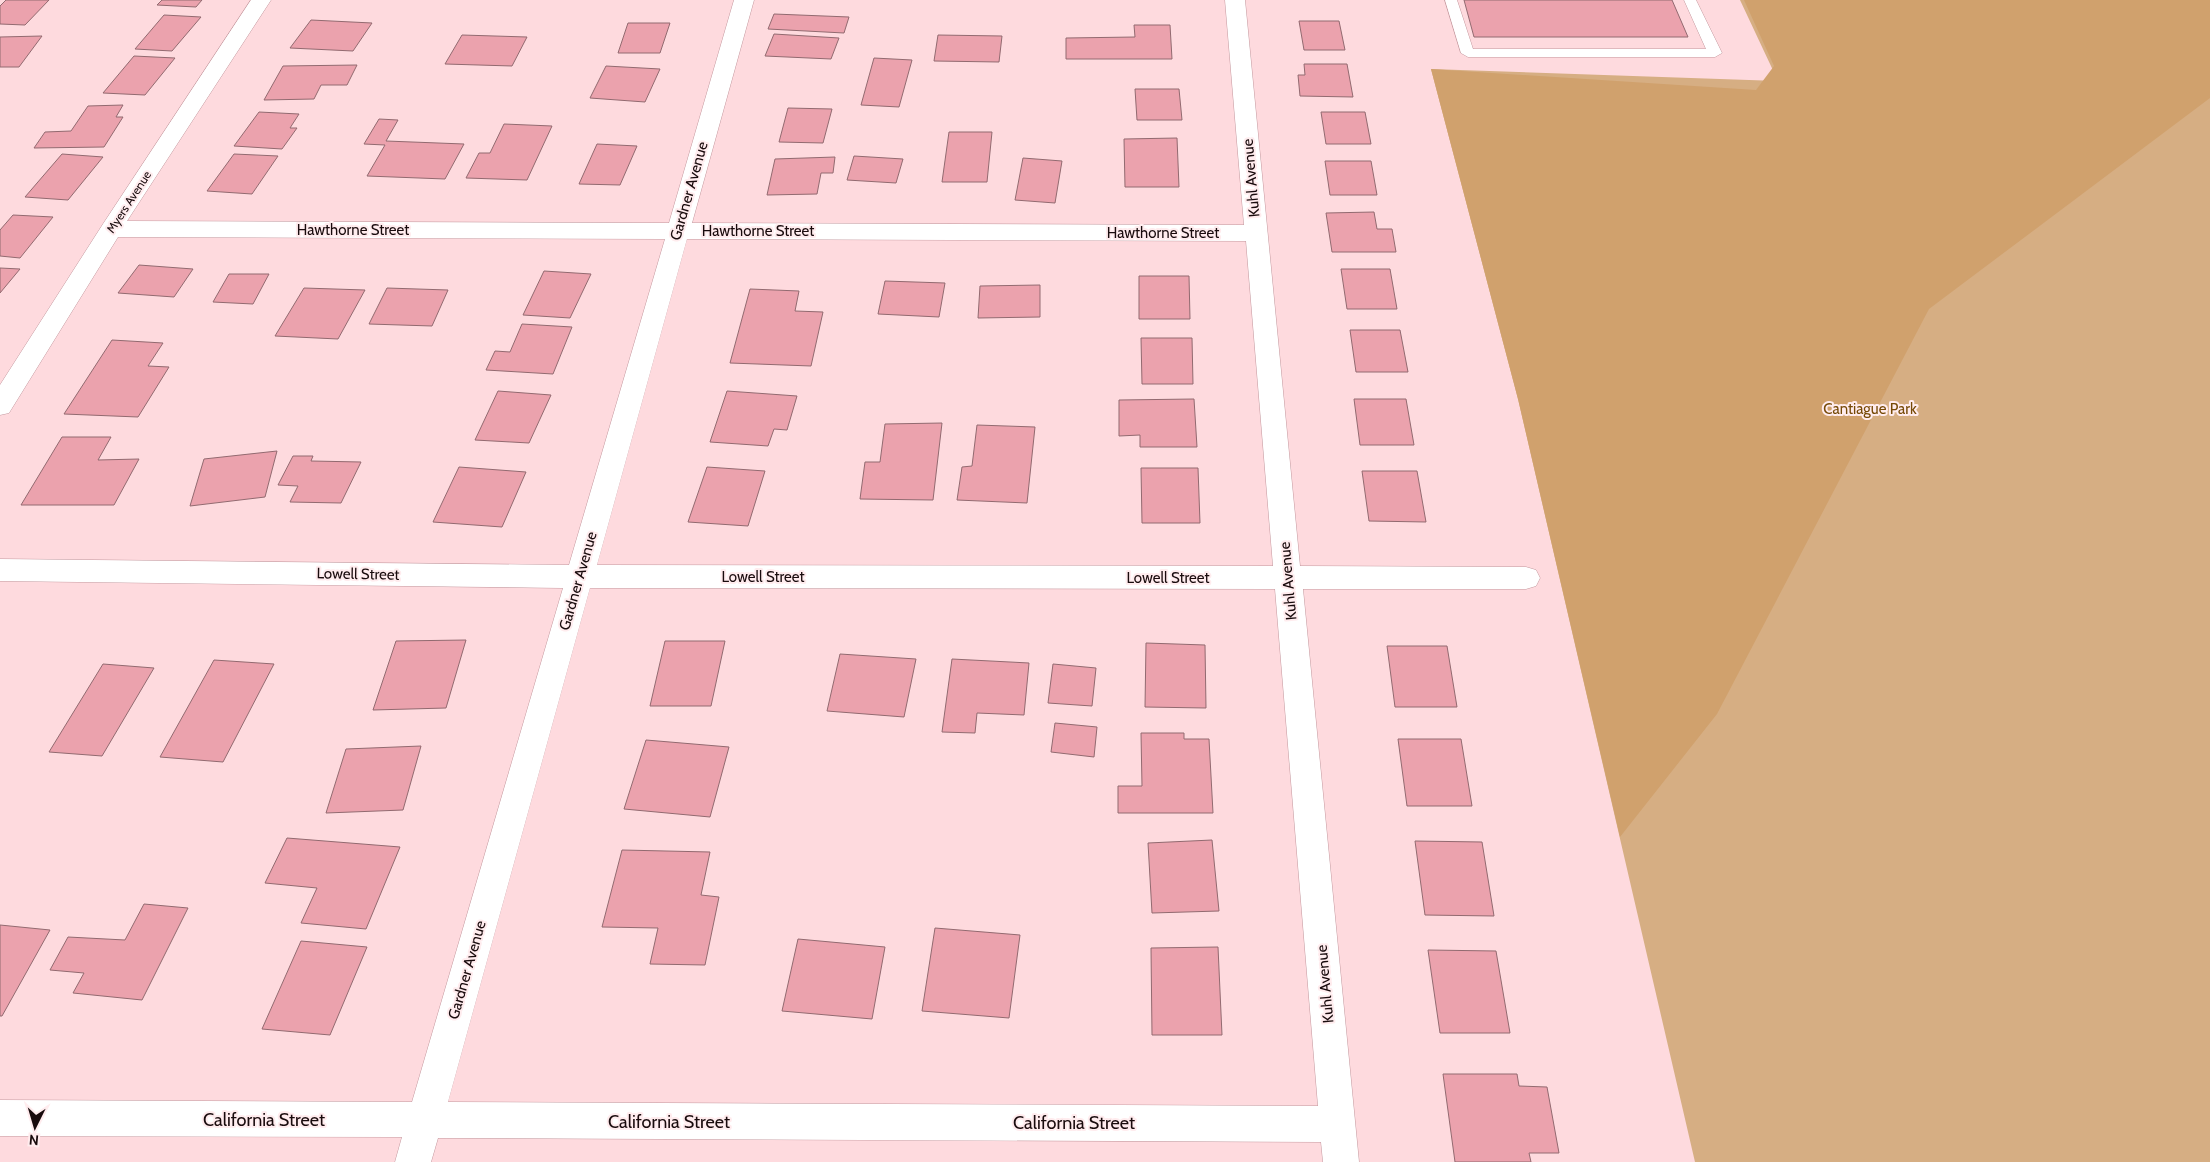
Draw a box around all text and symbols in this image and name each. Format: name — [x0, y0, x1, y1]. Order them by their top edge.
street label: Kuhl Avenue — [1239, 138, 1263, 218]
street label: Gardner Avenue — [666, 139, 712, 242]
street label: Myers Avenue — [103, 168, 154, 236]
street label: Hawthorne Street — [297, 221, 409, 239]
street label: Hawthorne Street — [702, 222, 814, 240]
street label: Hawthorne Street — [1107, 224, 1219, 242]
park label: Cantiague Park — [1823, 400, 1917, 418]
street label: Gardner Avenue — [555, 529, 601, 632]
street label: Kuhl Avenue — [1276, 541, 1300, 621]
street label: Lowell Street — [316, 564, 400, 584]
street label: Lowell Street — [721, 568, 805, 586]
street label: Lowell Street — [1126, 569, 1210, 587]
street label: Gardner Avenue — [444, 918, 490, 1021]
street label: Kuhl Avenue — [1313, 944, 1337, 1024]
north arrow — [10, 1102, 60, 1152]
street label: California Street — [203, 1109, 325, 1131]
street label: California Street — [608, 1111, 730, 1133]
street label: California Street — [1013, 1112, 1135, 1134]
text: N — [28, 1131, 40, 1149]

